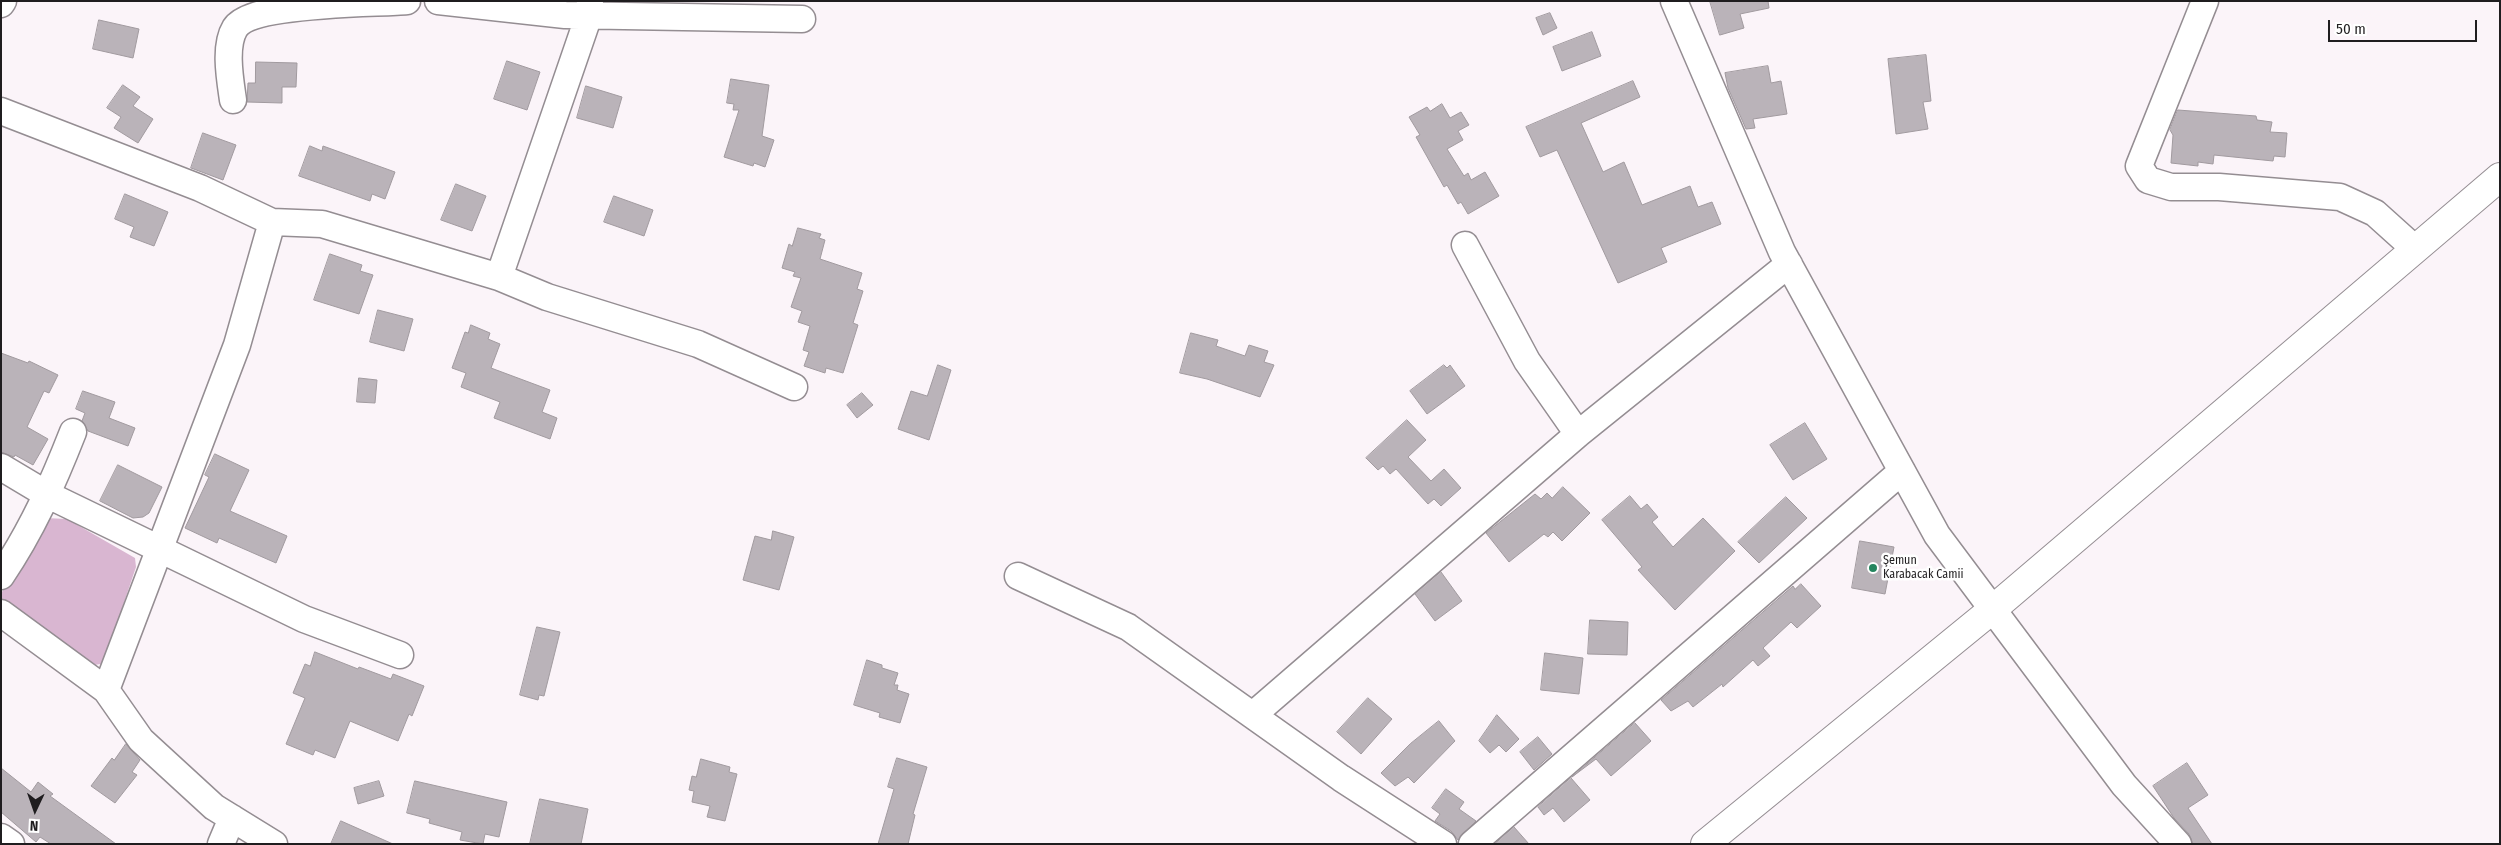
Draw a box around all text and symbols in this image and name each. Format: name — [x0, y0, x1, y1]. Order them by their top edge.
scale bar — [2331, 10, 2480, 42]
text: 50 m — [2336, 20, 2366, 38]
place label: Şemun Karabacak Camii — [1883, 554, 1963, 582]
marker: Şemun Karabacak Camii — [1867, 562, 1879, 574]
north arrow — [10, 785, 60, 835]
text: N — [30, 817, 39, 834]

